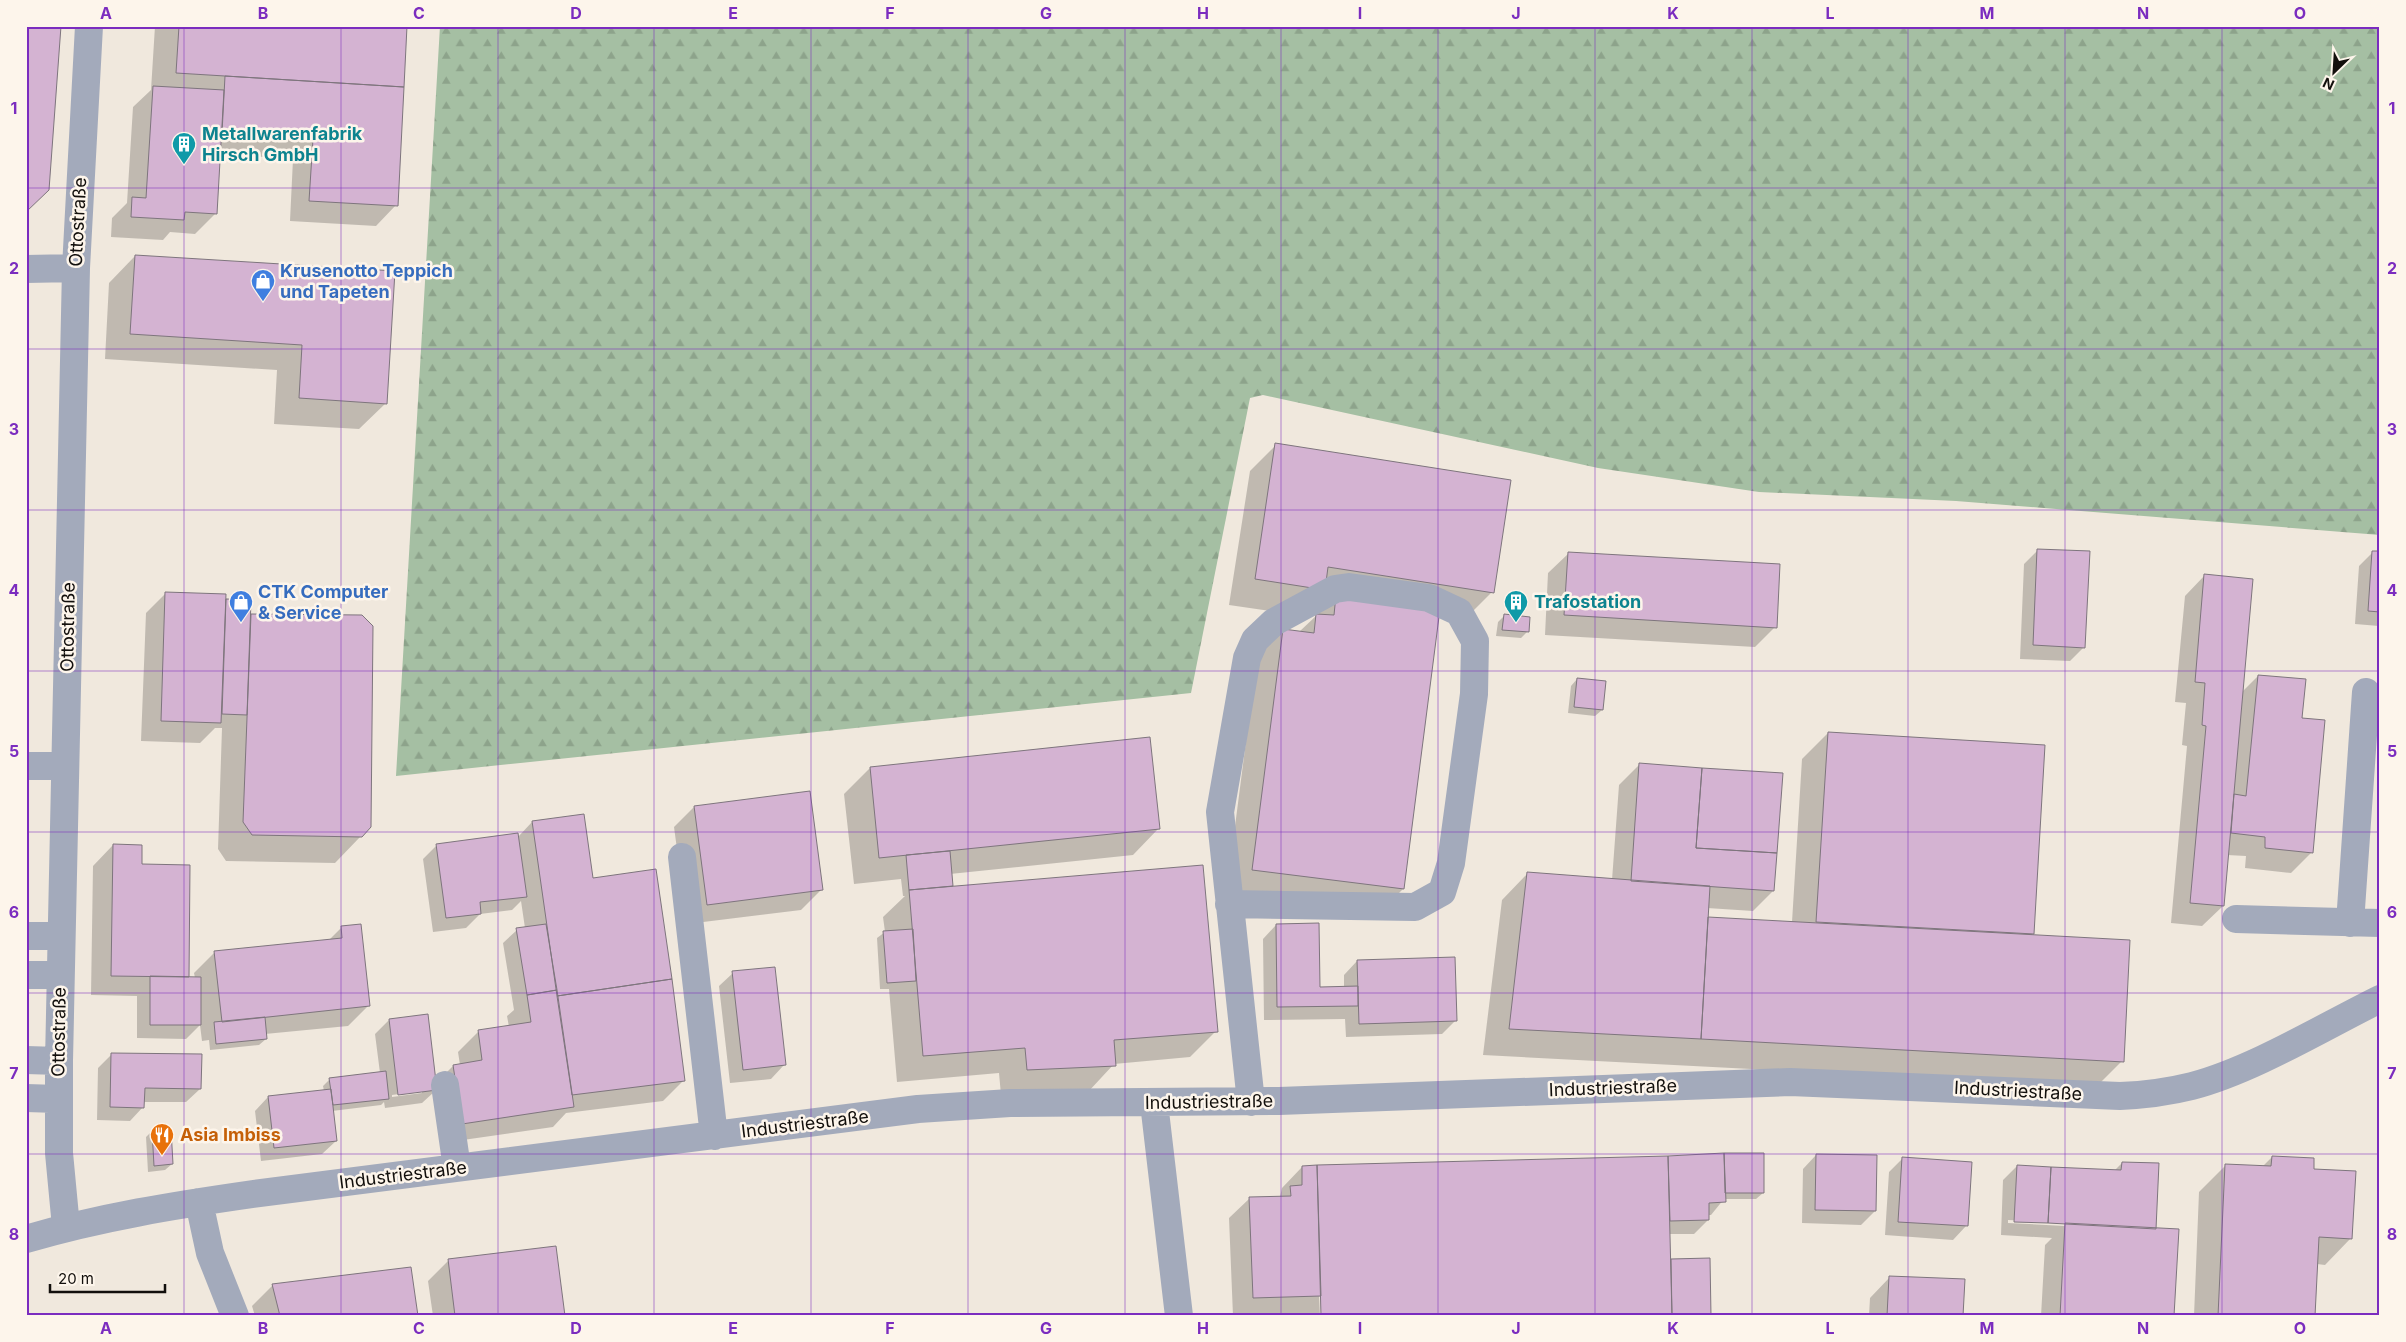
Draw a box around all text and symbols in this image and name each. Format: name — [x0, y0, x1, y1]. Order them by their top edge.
text: A — [100, 3, 112, 23]
text: B — [258, 3, 268, 23]
text: C — [413, 3, 425, 23]
text: D — [570, 3, 582, 23]
text: E — [728, 3, 738, 23]
text: F — [885, 3, 895, 23]
text: G — [1040, 3, 1052, 23]
text: H — [1197, 3, 1209, 23]
text: I — [1358, 3, 1362, 23]
text: J — [1511, 3, 1521, 23]
text: K — [1667, 3, 1679, 23]
text: L — [1825, 3, 1835, 23]
text: M — [1980, 3, 1994, 23]
text: N — [2137, 3, 2149, 23]
text: O — [2294, 3, 2306, 23]
north arrow — [2308, 48, 2358, 98]
text: N — [2320, 74, 2337, 94]
text: 1 — [11, 98, 17, 118]
text: 1 — [2389, 98, 2395, 118]
place label: Metallwarenfabrik Hirsch GmbH — [202, 123, 363, 165]
building icon: Metallwarenfabrik Hirsch GmbH — [171, 131, 197, 165]
street label: Ottostraße — [65, 177, 90, 267]
text: 2 — [9, 258, 19, 278]
text: 2 — [2387, 258, 2397, 278]
place label: Krusenotto Teppich und Tapeten — [280, 260, 453, 302]
shop icon: Krusenotto Teppich und Tapeten — [250, 268, 276, 302]
text: 3 — [9, 419, 19, 439]
text: 3 — [2387, 419, 2397, 439]
text: 4 — [9, 580, 20, 600]
text: 4 — [2387, 580, 2398, 600]
place label: CTK Computer & Service — [258, 581, 388, 623]
street label: Ottostraße — [56, 582, 79, 672]
shop icon: CTK Computer & Service — [228, 589, 254, 623]
building icon: Trafostation — [1503, 589, 1529, 623]
place label: Trafostation — [1534, 591, 1641, 612]
text: 5 — [9, 741, 19, 761]
text: 5 — [2387, 741, 2397, 761]
text: 6 — [9, 902, 19, 922]
text: 6 — [2387, 902, 2397, 922]
street label: Ottostraße — [47, 987, 70, 1077]
text: 7 — [9, 1063, 19, 1083]
text: 7 — [2387, 1063, 2397, 1083]
street label: Industriestraße — [1549, 1075, 1677, 1100]
street label: Industriestraße — [1953, 1077, 2083, 1104]
street label: Industriestraße — [1145, 1090, 1273, 1113]
street label: Industriestraße — [740, 1105, 870, 1142]
restaurant icon: Asia Imbiss — [149, 1122, 175, 1156]
place label: Asia Imbiss — [180, 1124, 281, 1145]
street label: Industriestraße — [338, 1156, 468, 1193]
text: 8 — [9, 1224, 19, 1244]
text: 8 — [2387, 1224, 2397, 1244]
scale bar — [50, 1262, 165, 1294]
text: 20 m — [58, 1269, 94, 1288]
text: A — [100, 1318, 112, 1338]
text: B — [258, 1318, 268, 1338]
text: C — [413, 1318, 425, 1338]
text: D — [570, 1318, 582, 1338]
text: E — [728, 1318, 738, 1338]
text: F — [885, 1318, 895, 1338]
text: G — [1040, 1318, 1052, 1338]
text: H — [1197, 1318, 1209, 1338]
text: I — [1358, 1318, 1362, 1338]
text: J — [1511, 1318, 1521, 1338]
text: K — [1667, 1318, 1679, 1338]
text: L — [1825, 1318, 1835, 1338]
text: M — [1980, 1318, 1994, 1338]
text: N — [2137, 1318, 2149, 1338]
text: O — [2294, 1318, 2306, 1338]

